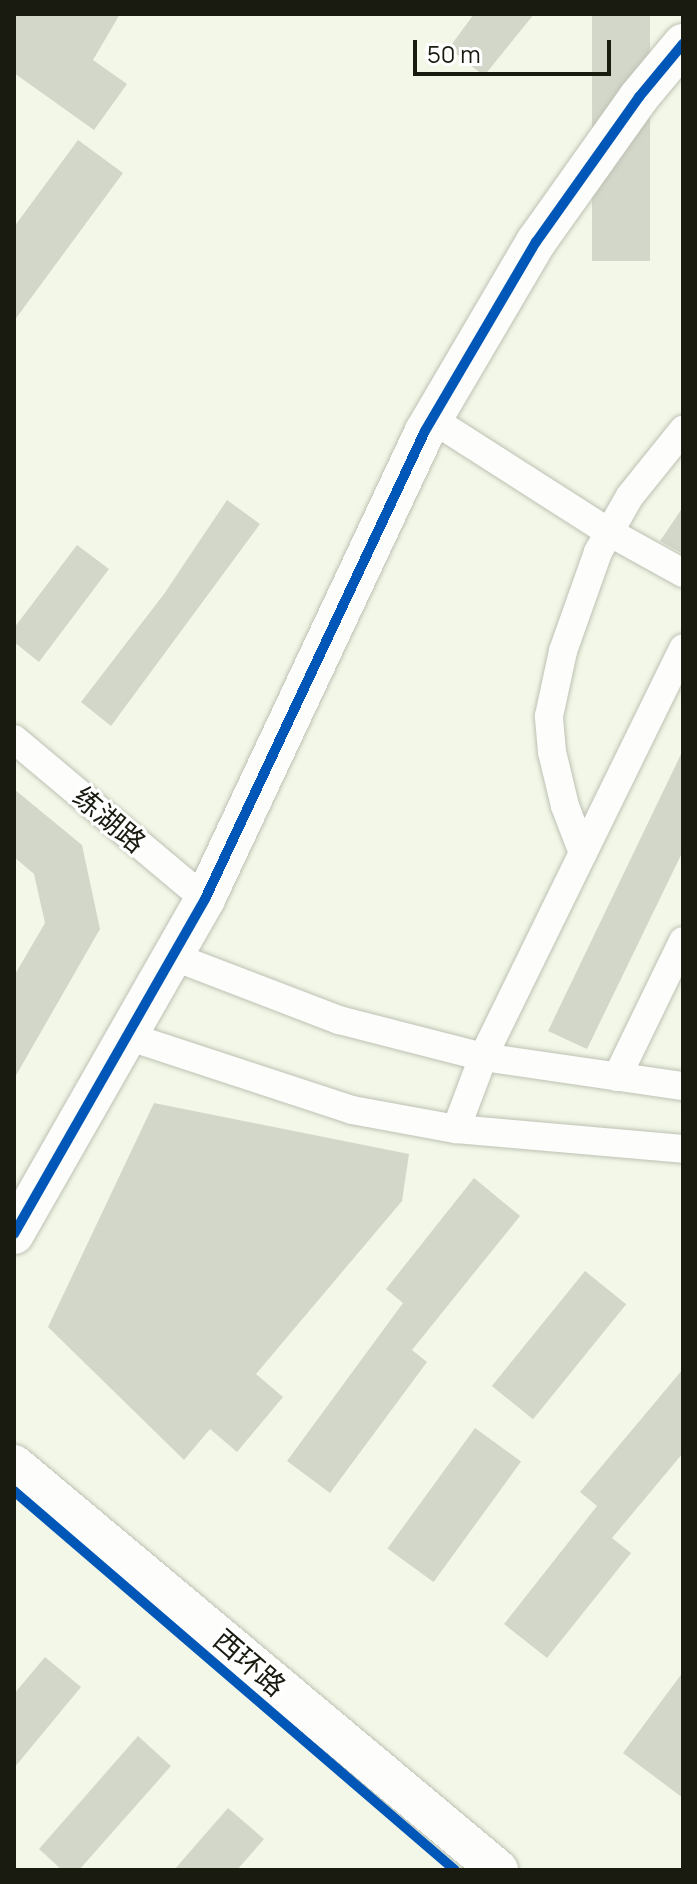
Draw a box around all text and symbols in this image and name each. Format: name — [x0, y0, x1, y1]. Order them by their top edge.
scale bar — [417, 24, 615, 74]
text: 50 m — [427, 37, 481, 70]
street label: 练湖路 — [67, 779, 153, 859]
street label: 西环路 — [207, 1622, 293, 1702]

